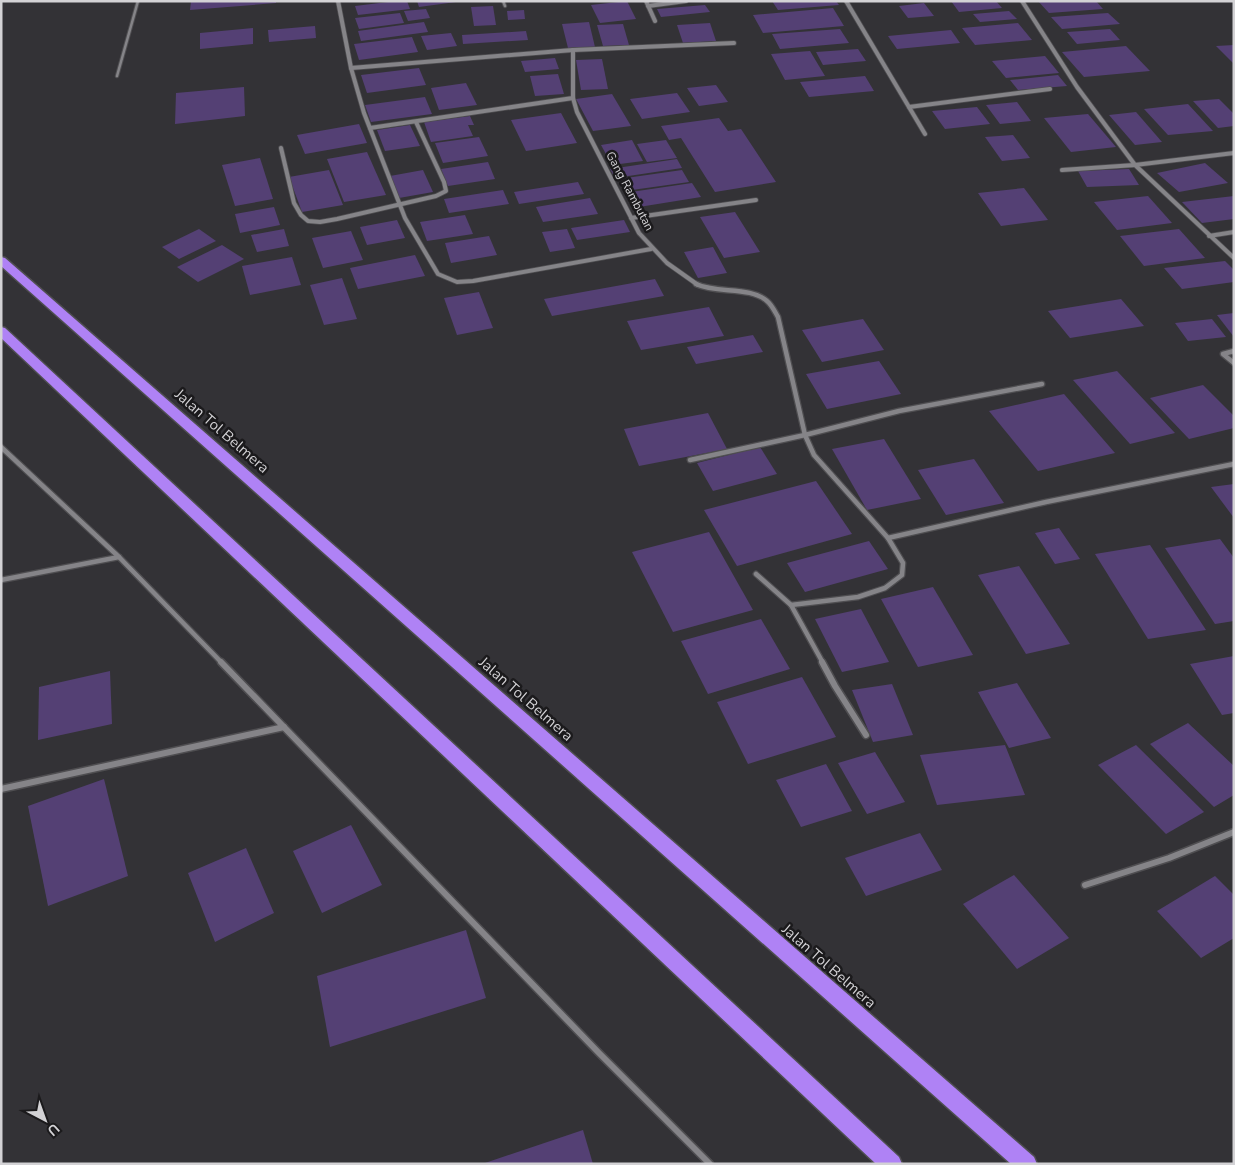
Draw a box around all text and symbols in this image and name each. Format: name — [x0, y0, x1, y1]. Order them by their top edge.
street label: Gang Rambutan — [602, 149, 658, 233]
street label: Jalan Tol Belmera — [170, 384, 273, 477]
street label: Jalan Tol Belmera — [474, 652, 577, 745]
street label: Jalan Tol Belmera — [777, 919, 880, 1012]
north arrow — [20, 1095, 70, 1145]
text: U — [43, 1119, 63, 1140]

